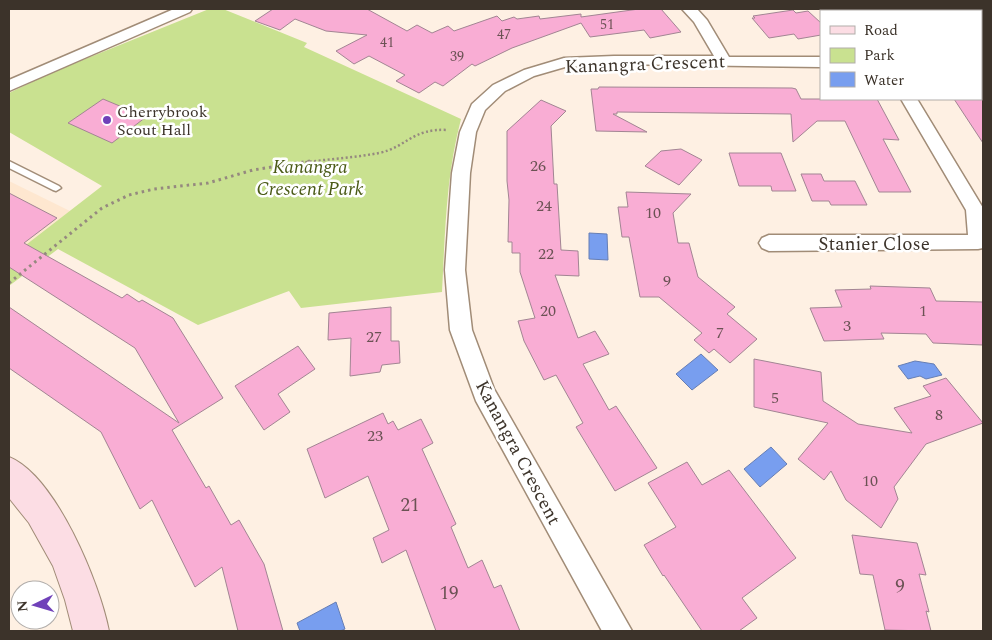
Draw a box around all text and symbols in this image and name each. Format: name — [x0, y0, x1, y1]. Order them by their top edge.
legend — [820, 10, 982, 100]
house number: 51 — [600, 14, 614, 35]
text: Road — [864, 19, 898, 42]
house number: 47 — [497, 24, 511, 45]
house number: 41 — [380, 32, 394, 53]
text: Park — [864, 44, 895, 67]
house number: 39 — [450, 46, 464, 67]
street label: Kanangra Crescent — [564, 47, 726, 82]
text: Water — [864, 69, 904, 92]
place label: Cherrybrook Scout Hall — [117, 100, 208, 142]
marker: Cherrybrook Scout Hall — [101, 114, 113, 126]
park label: Kanangra Crescent Park — [256, 153, 364, 204]
house number: 26 — [530, 154, 546, 178]
house number: 24 — [536, 194, 552, 218]
house number: 10 — [645, 201, 661, 225]
street label: Stanier Close — [818, 230, 930, 259]
house number: 22 — [538, 242, 554, 266]
house number: 9 — [663, 269, 671, 293]
house number: 20 — [540, 299, 556, 323]
house number: 1 — [919, 299, 927, 323]
house number: 3 — [843, 314, 851, 338]
house number: 7 — [716, 321, 724, 345]
house number: 27 — [366, 325, 382, 349]
street label: Kanangra Crescent — [467, 375, 568, 531]
house number: 5 — [771, 386, 779, 410]
house number: 8 — [935, 403, 943, 427]
house number: 23 — [367, 424, 383, 448]
house number: 10 — [862, 469, 878, 493]
house number: 21 — [400, 491, 420, 520]
house number: 9 — [895, 572, 905, 601]
house number: 19 — [439, 579, 459, 608]
north arrow — [10, 580, 60, 630]
text: N — [12, 599, 34, 613]

